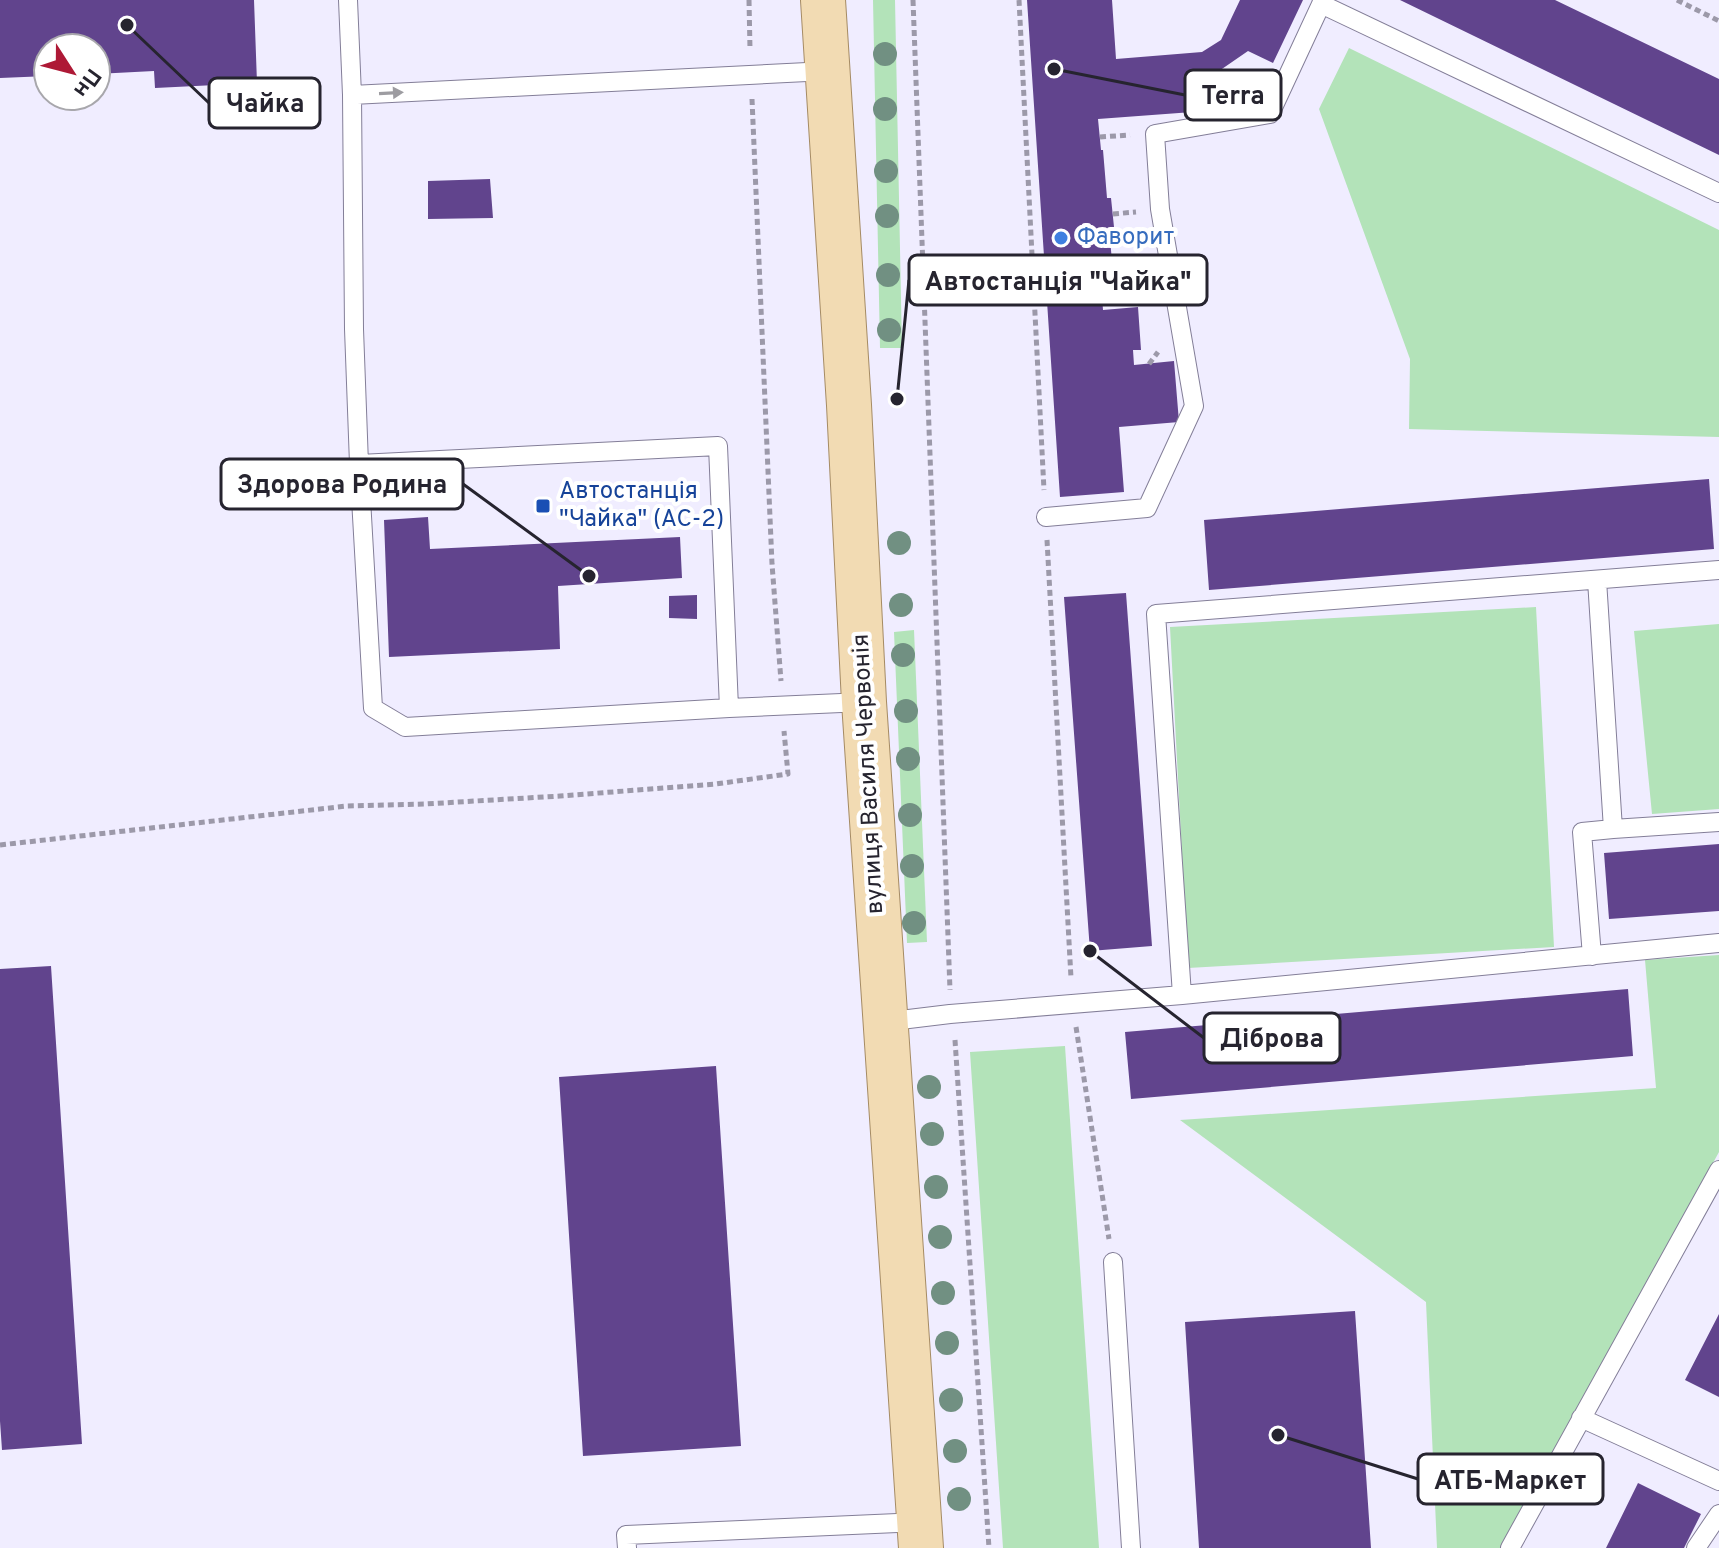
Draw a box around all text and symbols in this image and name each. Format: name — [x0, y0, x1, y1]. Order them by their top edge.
north arrow — [32, 32, 112, 112]
text: Пн — [67, 62, 106, 102]
callout: Terra — [1185, 70, 1281, 120]
callout: Чайка — [209, 78, 320, 128]
text: Terra — [1201, 81, 1265, 114]
one-way arrow — [379, 86, 404, 99]
text: Чайка — [226, 89, 304, 122]
place label: Фаворит — [1077, 223, 1174, 253]
marker: Фаворит — [1052, 229, 1070, 247]
callout: Автостанція "Чайка" — [909, 255, 1207, 305]
text: Автостанція "Чайка" — [925, 267, 1191, 300]
callout: Здорова Родина — [221, 459, 463, 509]
text: Здорова Родина — [237, 470, 447, 503]
place label: Автостанція "Чайка" (АС-2) — [559, 477, 724, 535]
marker: Автостанція "Чайка" (АС-2) — [534, 497, 552, 515]
street label: вулиця Василя Червонія — [847, 633, 891, 915]
callout: Діброва — [1204, 1013, 1340, 1063]
text: Діброва — [1220, 1024, 1324, 1057]
callout: АТБ-Маркет — [1418, 1454, 1603, 1504]
text: АТБ-Маркет — [1434, 1466, 1586, 1499]

